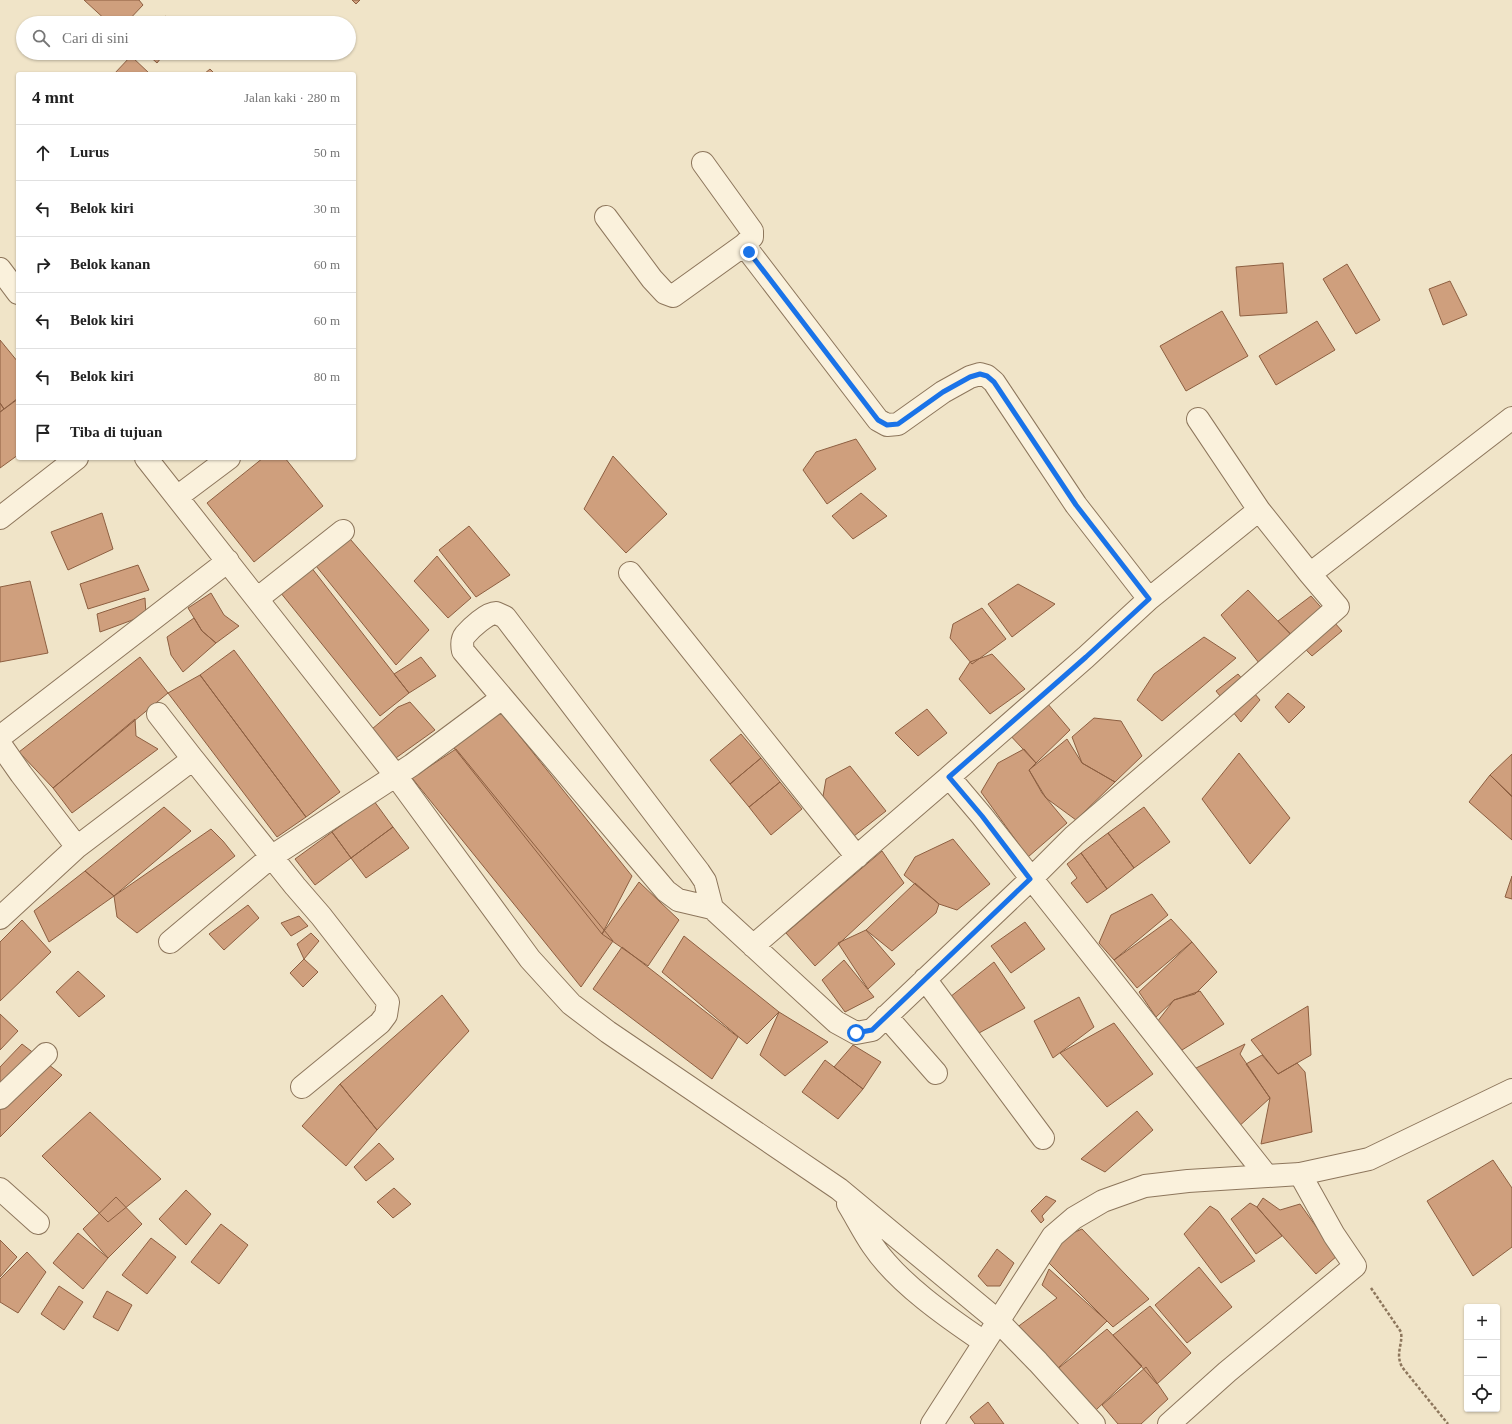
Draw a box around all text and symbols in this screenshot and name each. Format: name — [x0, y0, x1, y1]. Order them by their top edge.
search box — [16, 16, 356, 60]
icon: search — [30, 27, 52, 49]
text: Cari di sini — [62, 30, 129, 46]
text: 4 mnt — [32, 88, 74, 107]
text: Jalan kaki · 280 m — [244, 90, 340, 105]
icon: ahead — [32, 142, 54, 164]
text: Lurus — [70, 144, 109, 160]
text: 50 m — [314, 145, 340, 160]
icon: left — [32, 198, 54, 220]
text: Belok kiri — [70, 200, 134, 216]
text: 30 m — [314, 201, 340, 216]
route end — [740, 243, 758, 261]
icon: right — [32, 254, 54, 276]
text: Belok kanan — [70, 256, 150, 272]
text: 60 m — [314, 257, 340, 272]
icon: left — [32, 310, 54, 332]
text: Belok kiri — [70, 312, 134, 328]
text: 60 m — [314, 313, 340, 328]
icon: left — [32, 366, 54, 388]
text: Belok kiri — [70, 368, 134, 384]
text: 80 m — [314, 369, 340, 384]
icon: arrive — [32, 422, 54, 444]
text: Tiba di tujuan — [70, 424, 162, 440]
route start — [847, 1024, 865, 1042]
map controls — [1464, 1304, 1500, 1412]
button: + — [1464, 1304, 1500, 1340]
button: − — [1464, 1340, 1500, 1376]
button: locate — [1464, 1376, 1500, 1412]

